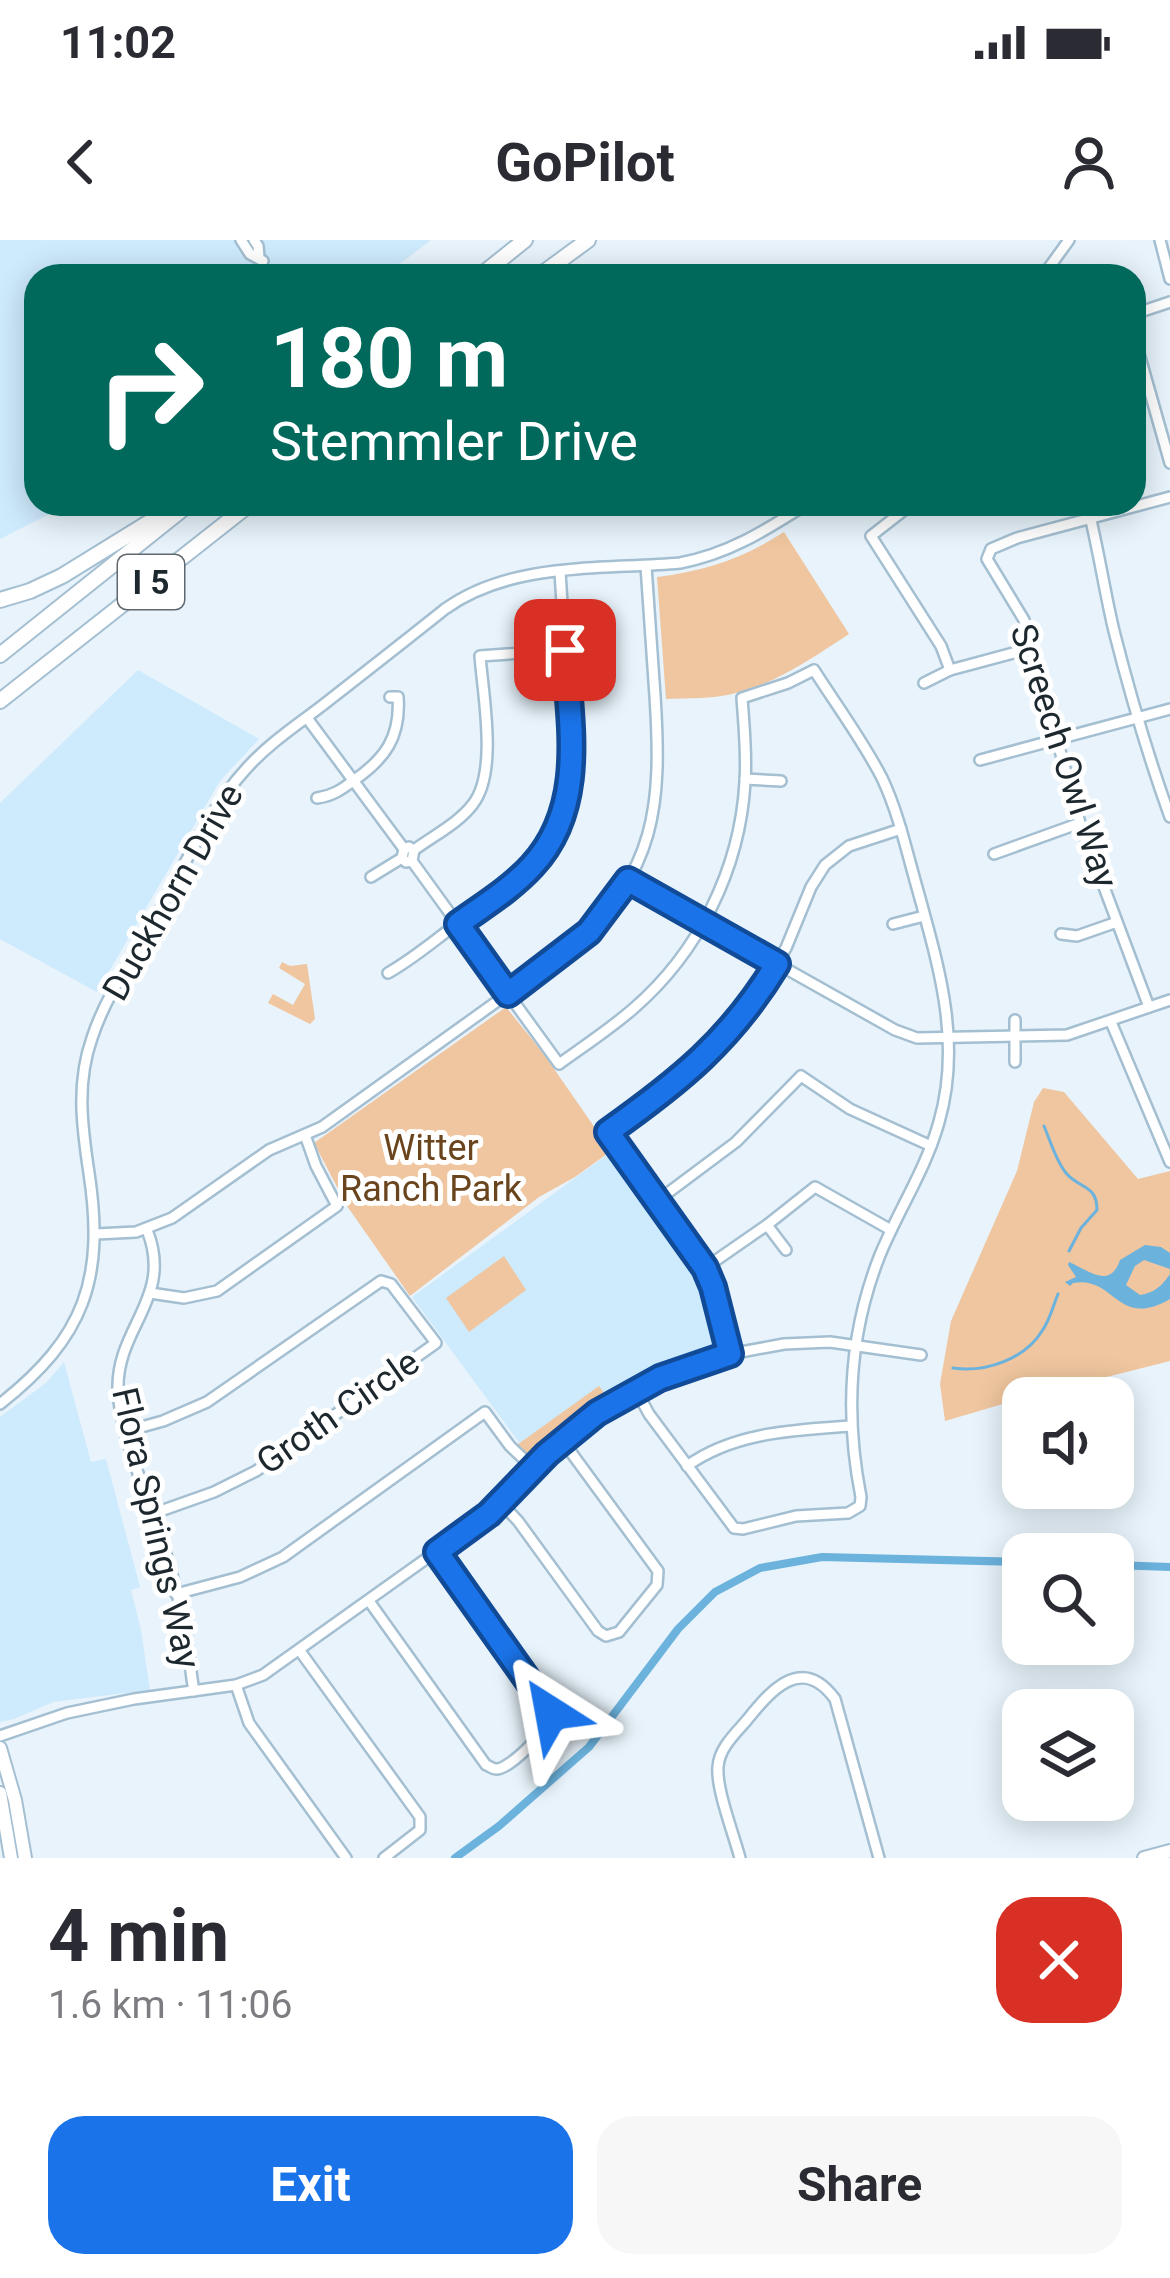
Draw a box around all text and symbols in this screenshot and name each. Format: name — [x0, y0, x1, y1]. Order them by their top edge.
text: 11:02 — [60, 16, 176, 69]
icon: back — [48, 129, 114, 195]
icon: person — [1056, 129, 1122, 195]
text: GoPilot — [495, 131, 675, 194]
text: 180 m — [270, 309, 508, 408]
icon: right — [72, 312, 228, 468]
text: Stemmler Drive — [270, 410, 638, 473]
road number: I 5 — [118, 555, 184, 609]
pin — [514, 599, 616, 701]
icon: arrive — [532, 617, 598, 683]
street label: Screech Owl Way — [1002, 619, 1126, 893]
street label: Duckhorn Drive — [94, 776, 252, 1008]
park label: Witter Ranch Park — [340, 1127, 523, 1210]
street label: Groth Circle — [249, 1341, 427, 1483]
map controls — [1002, 1377, 1134, 1821]
button: sound — [1002, 1377, 1134, 1509]
street label: Flora Springs Way — [103, 1383, 209, 1673]
button: search — [1002, 1533, 1134, 1665]
position arrow — [488, 1650, 614, 1776]
button: layers — [1002, 1689, 1134, 1821]
text: 4 min — [48, 1894, 229, 1979]
button: close — [996, 1897, 1122, 2023]
text: 1.6 km · 11:06 — [48, 1982, 292, 2028]
button: Exit — [48, 2116, 573, 2254]
button: Share — [597, 2116, 1122, 2254]

